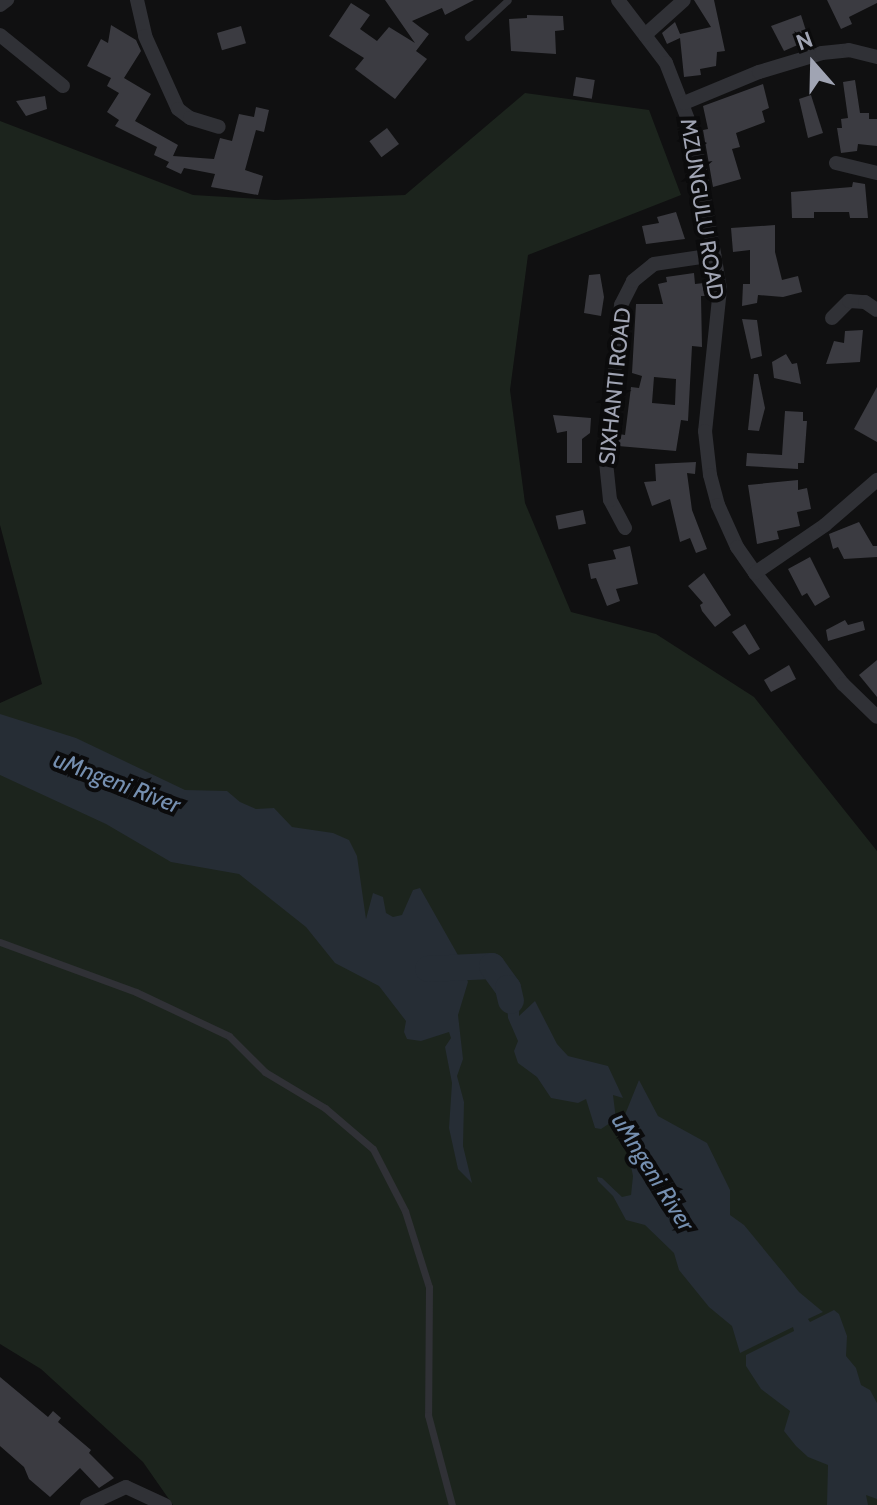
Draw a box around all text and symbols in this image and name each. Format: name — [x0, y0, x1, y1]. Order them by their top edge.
north arrow — [773, 24, 853, 104]
text: N — [793, 26, 817, 56]
street label: MZUNGULU ROAD — [675, 117, 729, 301]
street label: SIXHANTI ROAD — [594, 306, 636, 466]
water label: uMngeni River — [50, 745, 184, 819]
water label: uMngeni River — [605, 1108, 701, 1236]

